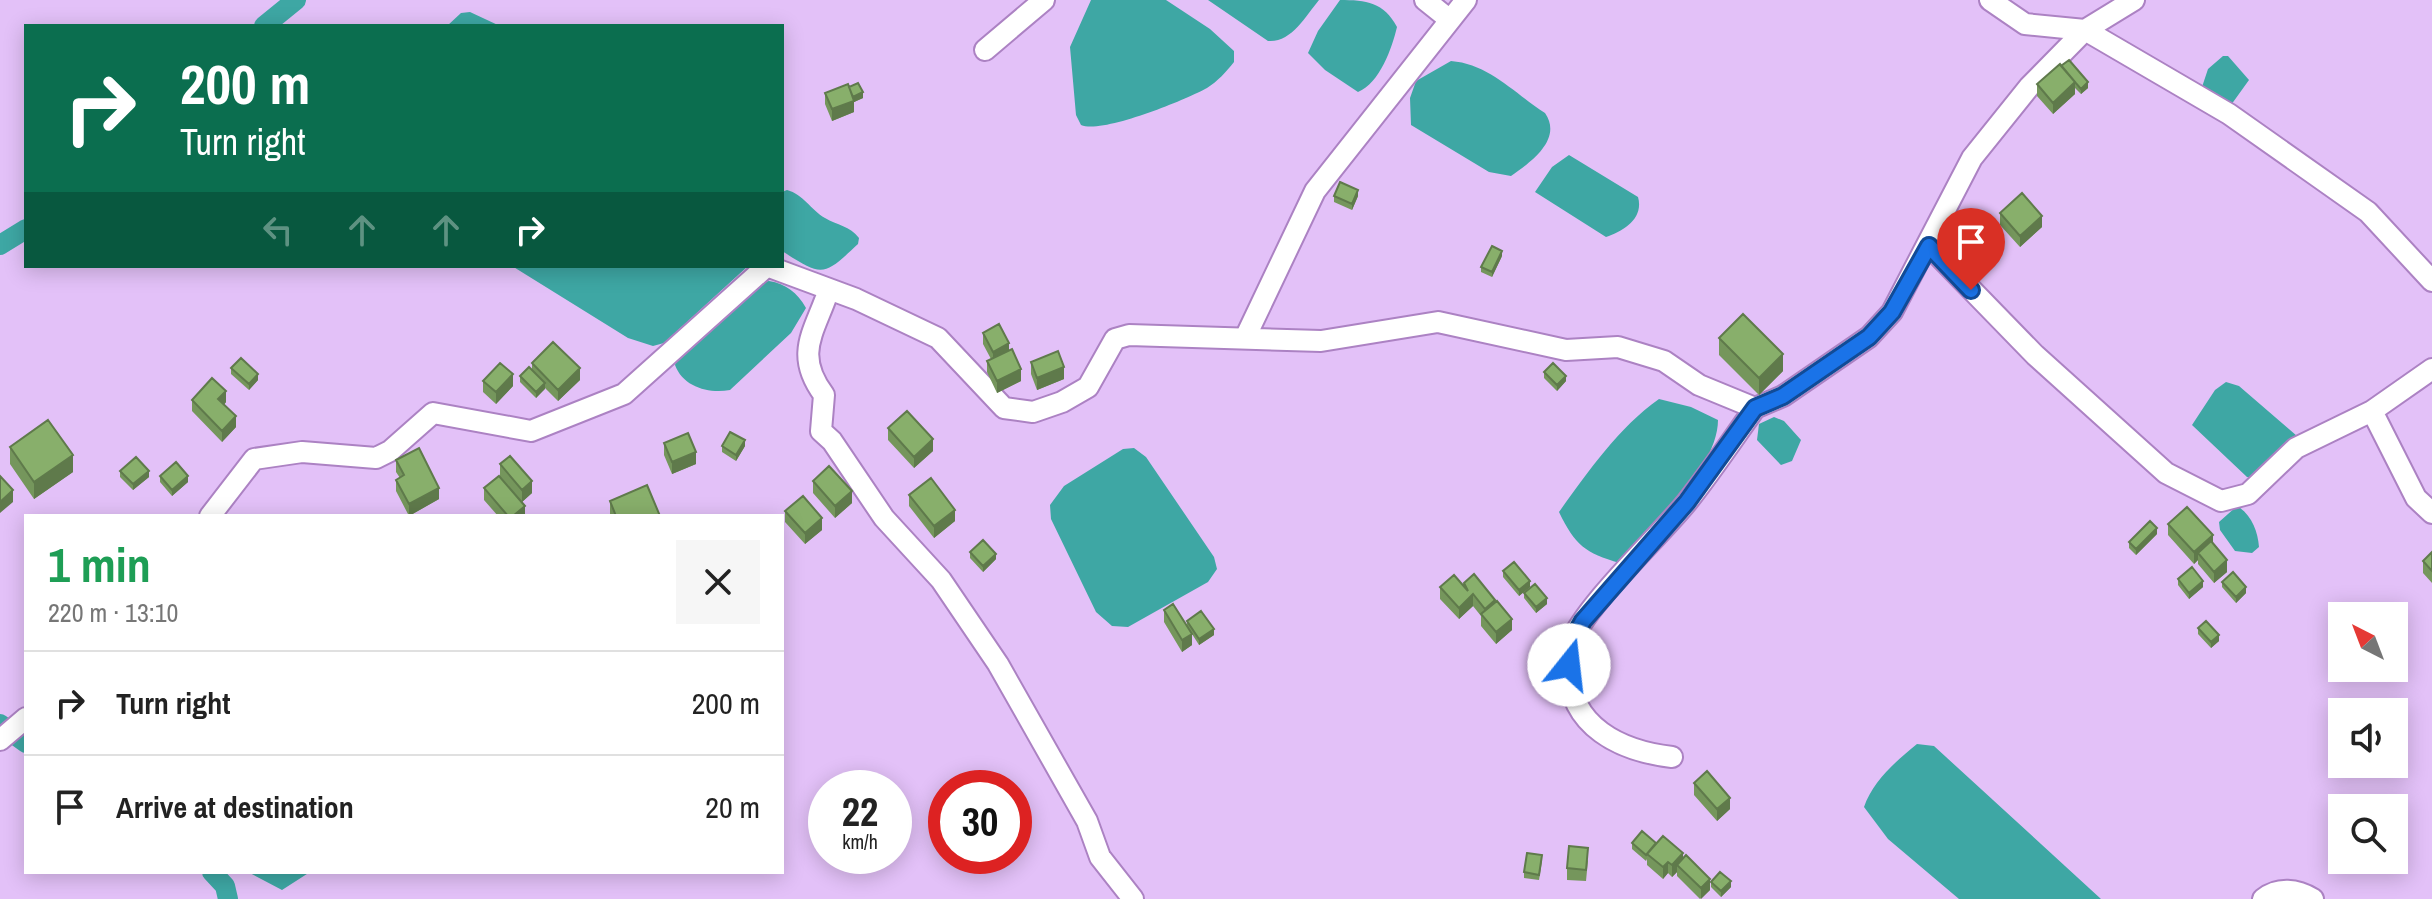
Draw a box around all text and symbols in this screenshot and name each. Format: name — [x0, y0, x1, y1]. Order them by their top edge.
text: 200 m — [180, 46, 310, 121]
icon: right — [48, 56, 152, 160]
text: Turn right — [180, 118, 305, 166]
icon: left — [256, 208, 300, 252]
icon: ahead — [340, 208, 384, 252]
icon: ahead — [424, 208, 468, 252]
icon: right — [508, 208, 552, 252]
pin — [1937, 208, 2005, 290]
icon: arrive — [1949, 220, 1993, 264]
text: 1 min — [48, 532, 151, 597]
button: close — [676, 540, 760, 624]
text: 220 m · 13:10 — [48, 595, 178, 630]
north arrow — [2328, 602, 2408, 682]
map controls — [2328, 602, 2408, 874]
position arrow — [1527, 623, 1611, 707]
icon: right — [48, 681, 92, 725]
text: Turn right — [116, 683, 230, 723]
text: 200 m — [692, 683, 760, 723]
button: sound — [2328, 698, 2408, 778]
speed limit sign: 30 — [928, 770, 1032, 874]
icon: arrive — [48, 785, 92, 829]
text: 22 — [842, 785, 878, 838]
text: Arrive at destination — [116, 787, 354, 827]
text: 20 m — [705, 787, 760, 827]
button: search — [2328, 794, 2408, 874]
text: km/h — [842, 828, 878, 855]

